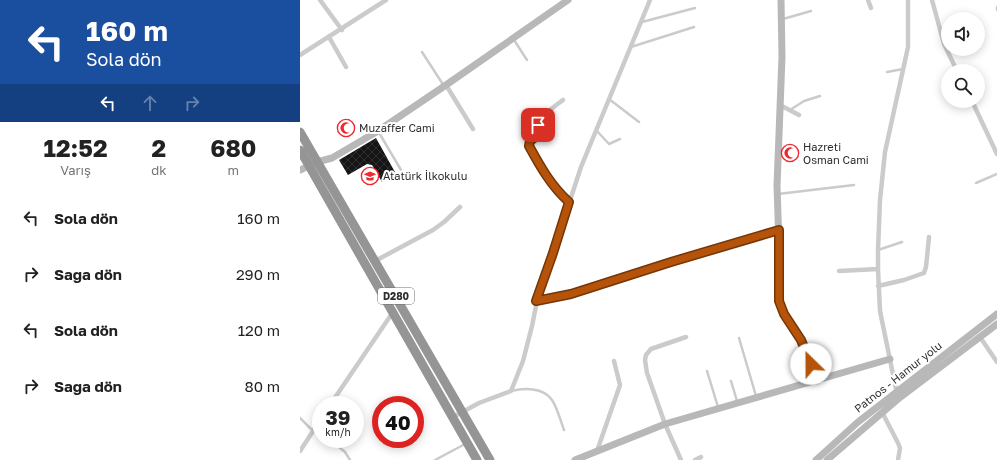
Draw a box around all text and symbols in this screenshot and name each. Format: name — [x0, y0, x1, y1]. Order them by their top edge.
map controls — [941, 12, 985, 108]
button: sound — [941, 12, 985, 56]
text: 160 m — [86, 14, 168, 47]
icon: left — [20, 16, 72, 68]
text: Sola dön — [86, 48, 162, 70]
button: search — [941, 64, 985, 108]
icon: left — [97, 92, 119, 114]
icon: ahead — [139, 92, 161, 114]
icon: right — [181, 92, 203, 114]
pin — [521, 108, 555, 142]
icon: arrive — [527, 114, 549, 136]
mosque icon: Muzaffer Cami — [336, 118, 356, 138]
place label: Muzaffer Cami — [359, 121, 435, 134]
text: 12:52 — [44, 133, 108, 162]
text: 2 — [152, 133, 166, 162]
text: 680 — [210, 133, 256, 162]
place label: Hazreti Osman Cami — [803, 140, 869, 166]
mosque icon: Hazreti Osman Cami — [780, 143, 800, 163]
text: Varış — [60, 162, 91, 178]
text: dk — [151, 162, 167, 178]
text: m — [227, 162, 239, 178]
school or university icon: Atatürk İlkokulu — [360, 166, 380, 186]
place label: Atatürk İlkokulu — [383, 169, 467, 182]
icon: left — [20, 207, 42, 229]
text: Sola dön — [54, 209, 118, 227]
text: 160 m — [237, 209, 280, 227]
icon: right — [20, 263, 42, 285]
text: Sağa dön — [54, 265, 122, 283]
text: 290 m — [236, 265, 280, 283]
road number: D280 — [378, 288, 414, 304]
icon: left — [20, 319, 42, 341]
text: Sola dön — [54, 321, 118, 339]
text: 120 m — [238, 321, 280, 339]
street label: Patnos - Hamur yolu — [851, 338, 944, 415]
position arrow — [790, 343, 832, 385]
icon: right — [20, 375, 42, 397]
text: Sağa dön — [54, 377, 122, 395]
text: 80 m — [245, 377, 280, 395]
speed limit sign: 40 — [372, 396, 424, 448]
text: 39 — [326, 405, 350, 429]
text: km/h — [325, 426, 351, 438]

